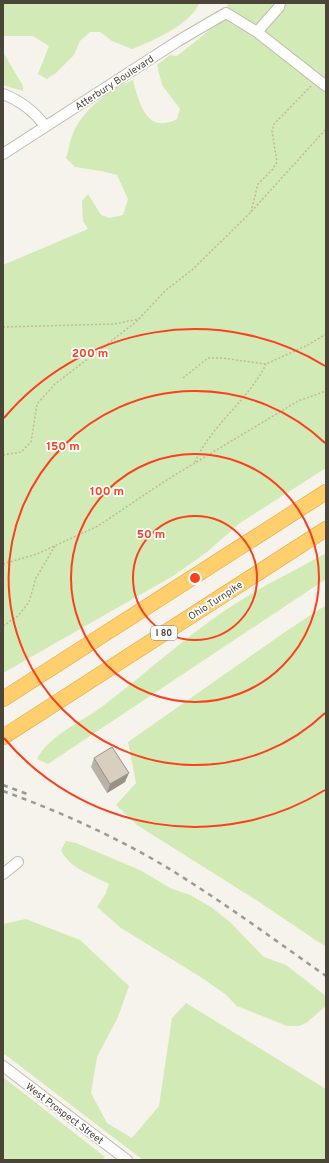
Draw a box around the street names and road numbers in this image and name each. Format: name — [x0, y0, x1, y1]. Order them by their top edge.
street label: Atterbury Boulevard — [73, 53, 157, 114]
street label: Ohio Turnpike — [186, 579, 245, 624]
road number: I 80 — [151, 626, 177, 640]
street label: West Prospect Street — [23, 1081, 106, 1148]

